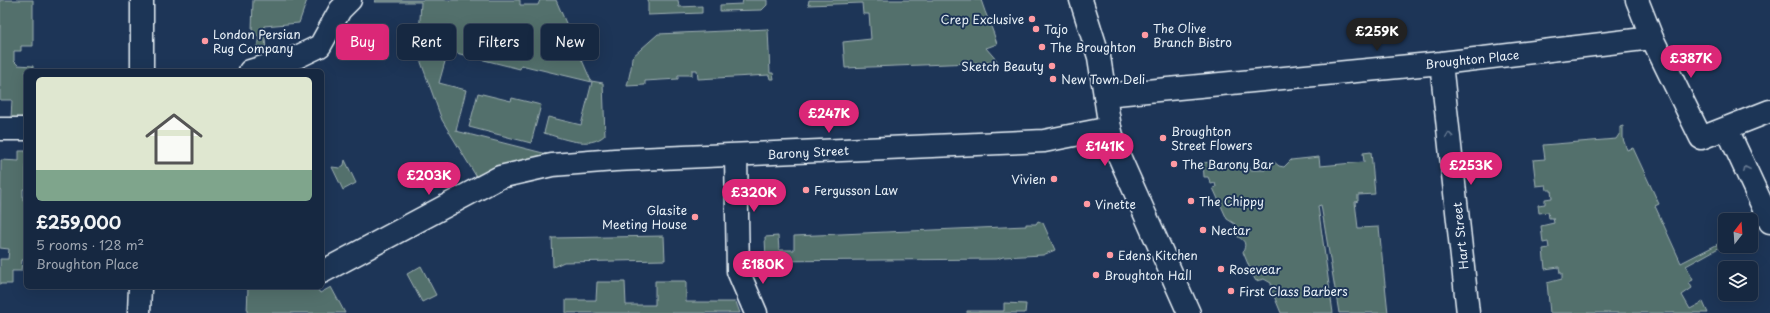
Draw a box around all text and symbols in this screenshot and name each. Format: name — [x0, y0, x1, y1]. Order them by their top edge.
place label: Crep Exclusive — [941, 10, 1024, 28]
marker: Crep Exclusive — [1027, 14, 1037, 24]
pin: £259K — [1349, 18, 1405, 52]
place label: The Olive Branch Bistro — [1153, 19, 1232, 51]
place label: Tajo — [1044, 20, 1068, 38]
text: £259K — [1355, 21, 1399, 40]
chip: Buy — [336, 24, 389, 60]
chip: Rent — [397, 24, 456, 60]
chip: Filters — [464, 24, 533, 60]
chip: New — [541, 24, 599, 60]
marker: Tajo — [1031, 24, 1041, 34]
place label: London Persian Rug Company — [213, 25, 301, 57]
marker: The Olive Branch Bistro — [1140, 30, 1150, 40]
marker: London Persian Rug Company — [200, 36, 210, 46]
place label: The Broughton — [1050, 38, 1136, 56]
marker: The Broughton — [1037, 42, 1047, 52]
street label: Broughton Place — [1424, 45, 1520, 73]
pin: £387K — [1663, 45, 1719, 79]
text: £387K — [1670, 48, 1712, 67]
place label: Sketch Beauty — [961, 57, 1044, 75]
marker: Sketch Beauty — [1047, 61, 1057, 71]
place label: New Town Deli — [1061, 70, 1145, 88]
marker: New Town Deli — [1048, 74, 1058, 84]
pin: £247K — [801, 100, 857, 134]
icon: home — [138, 103, 210, 175]
text: £247K — [808, 103, 850, 122]
place label: Broughton Street Flowers — [1171, 122, 1253, 154]
one-way arrow — [1444, 132, 1453, 138]
pin: £141K — [1077, 133, 1133, 167]
marker: Broughton Street Flowers — [1158, 133, 1168, 143]
text: £141K — [1085, 136, 1125, 155]
street label: Barony Street — [767, 141, 849, 163]
pin: £253K — [1443, 152, 1499, 186]
place label: The Barony Bar — [1182, 155, 1274, 173]
text: £253K — [1449, 155, 1493, 174]
marker: The Barony Bar — [1169, 159, 1179, 169]
pin: £203K — [401, 162, 457, 196]
text: £203K — [407, 165, 451, 184]
one-way arrow — [1742, 165, 1750, 172]
place label: Vivien — [1011, 170, 1046, 188]
marker: Vivien — [1049, 174, 1059, 184]
pin: £320K — [726, 179, 782, 213]
place label: Fergusson Law — [814, 181, 899, 199]
text: £320K — [731, 182, 777, 201]
marker: Fergusson Law — [801, 185, 811, 195]
place label: The Chippy — [1199, 192, 1264, 210]
place label: Vinette — [1095, 195, 1136, 213]
marker: The Chippy — [1186, 196, 1196, 206]
marker: Vinette — [1082, 199, 1092, 209]
place label: Glasite Meeting House — [602, 201, 687, 233]
street label: Hart Street — [1448, 201, 1472, 270]
text: £259,000 — [36, 209, 121, 235]
marker: Glasite Meeting House — [690, 212, 700, 222]
north arrow — [1718, 213, 1758, 253]
map controls — [1718, 213, 1758, 301]
place label: Nectar — [1211, 221, 1251, 239]
marker: Nectar — [1198, 225, 1208, 235]
text: 5 rooms · 128 m² — [36, 235, 144, 254]
place label: Edens Kitchen — [1118, 246, 1198, 264]
marker: Edens Kitchen — [1105, 250, 1115, 260]
pin: £180K — [735, 251, 791, 285]
text: Broughton Place — [36, 254, 139, 273]
text: £180K — [742, 254, 784, 273]
place label: Rosevear — [1229, 260, 1281, 278]
button: layers — [1718, 261, 1758, 301]
marker: Rosevear — [1216, 264, 1226, 274]
place label: Broughton Hall — [1104, 266, 1192, 284]
marker: Broughton Hall — [1091, 270, 1101, 280]
place label: First Class Barbers — [1239, 282, 1348, 300]
marker: First Class Barbers — [1226, 286, 1236, 296]

